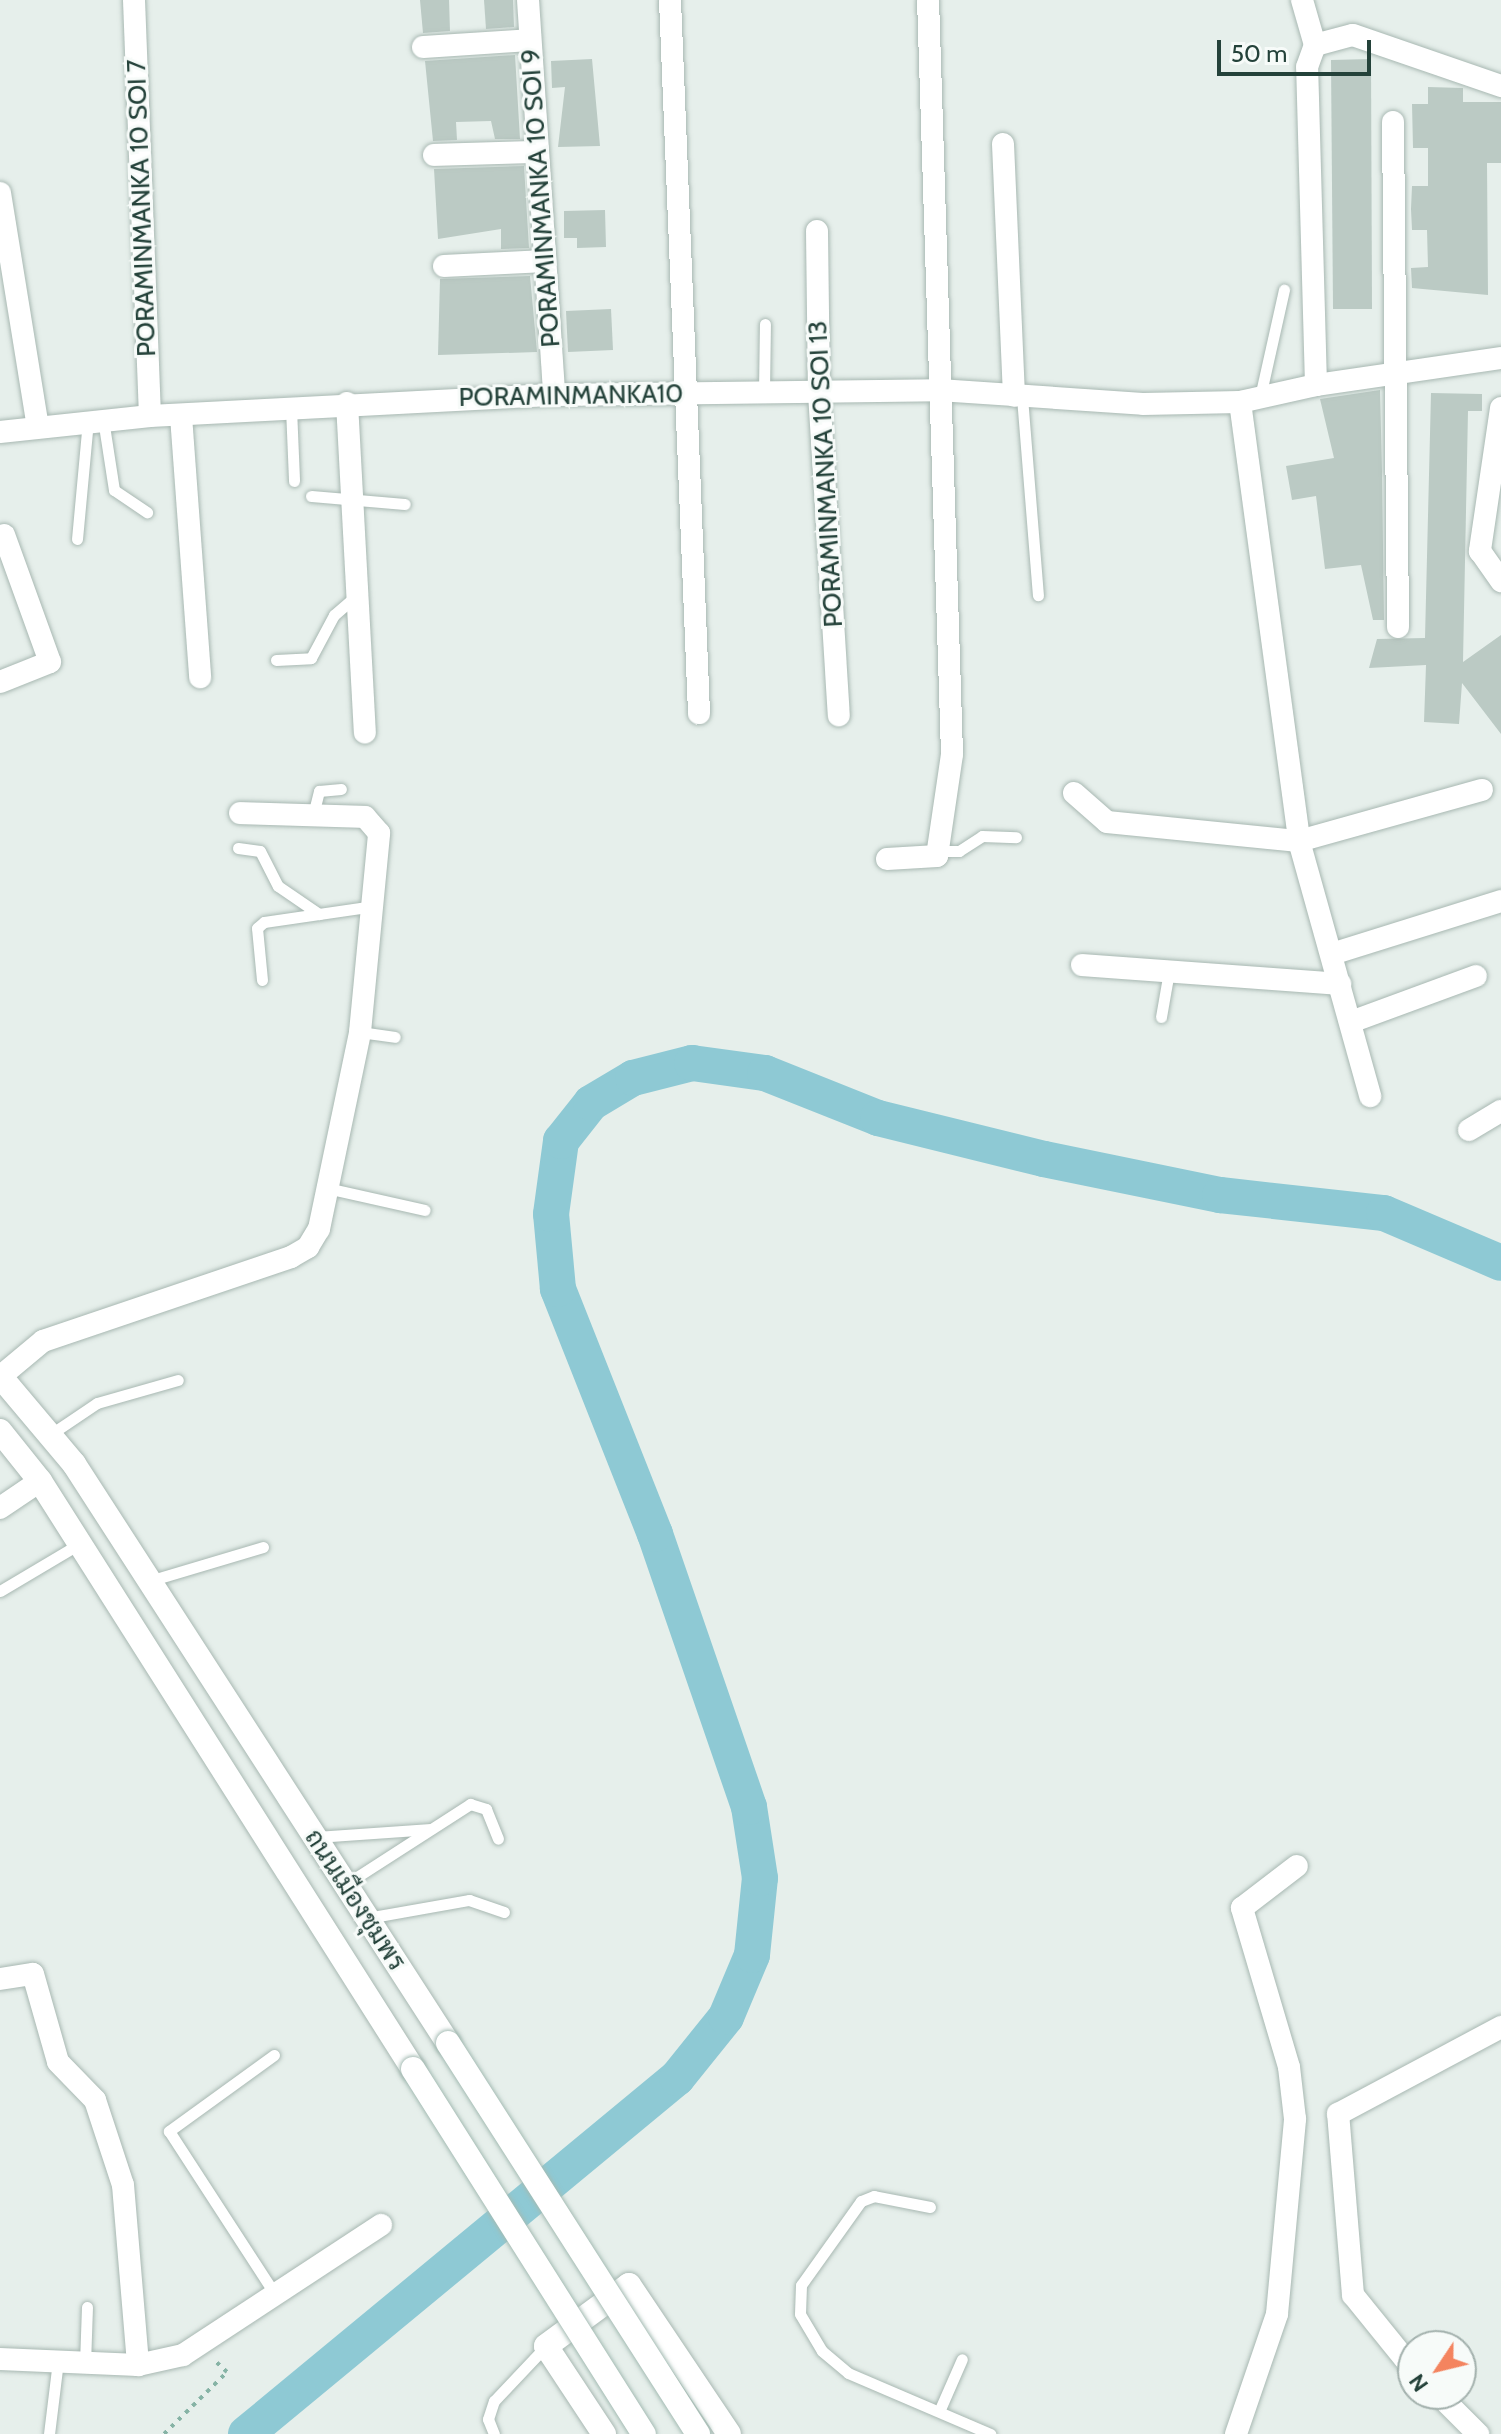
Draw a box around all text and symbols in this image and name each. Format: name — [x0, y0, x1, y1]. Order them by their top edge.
scale bar — [1221, 24, 1375, 74]
text: 50 m — [1231, 39, 1287, 68]
street label: PORAMINMANKA 10 SOI 9 — [515, 48, 567, 348]
street label: PORAMINMANKA 10 SOI 7 — [121, 59, 163, 357]
street label: PORAMINMANKA 10 SOI 13 — [802, 320, 850, 628]
street label: PORAMINMANKA10 — [458, 378, 684, 414]
street label: ถนนเมืองชุมพร — [298, 1823, 412, 1977]
north arrow — [1397, 2330, 1477, 2410]
text: N — [1403, 2369, 1434, 2397]

